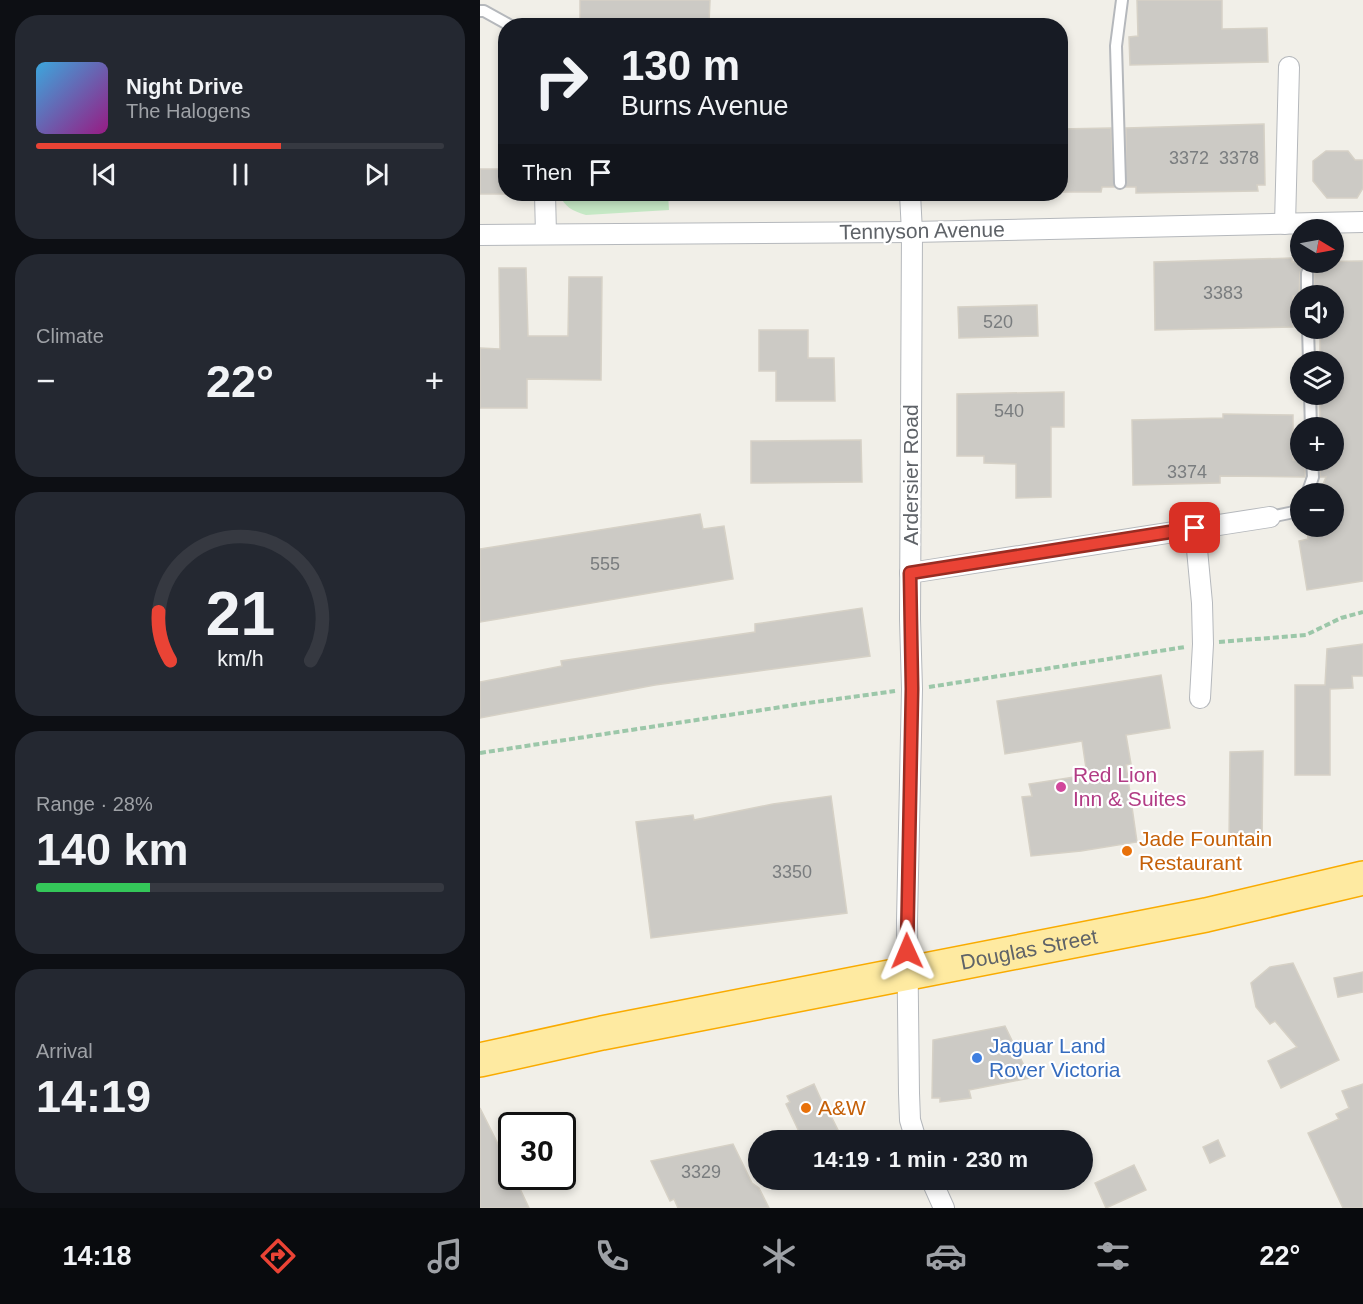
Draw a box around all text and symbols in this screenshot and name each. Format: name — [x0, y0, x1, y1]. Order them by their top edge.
icon: right — [522, 42, 600, 120]
text: 130 m — [621, 42, 740, 89]
text: Night Drive — [126, 74, 243, 99]
text: Burns Avenue — [621, 91, 789, 121]
text: The Halogens — [126, 100, 251, 122]
house number: 3372 — [1169, 148, 1209, 168]
house number: 3378 — [1219, 148, 1259, 168]
icon: arrive — [584, 156, 617, 189]
icon: previous — [88, 158, 121, 191]
icon: pause — [224, 158, 257, 191]
icon: next — [360, 158, 393, 191]
text: Then — [522, 160, 572, 185]
street label: Tennyson Avenue — [839, 218, 1005, 243]
north arrow — [1290, 219, 1344, 273]
map controls — [1290, 219, 1344, 537]
house number: 3383 — [1203, 283, 1243, 303]
button: sound — [1290, 285, 1344, 339]
house number: 520 — [983, 312, 1013, 332]
text: Climate — [36, 325, 104, 347]
button: layers — [1290, 351, 1344, 405]
text: 22° — [206, 356, 274, 407]
text: − — [36, 362, 55, 399]
text: + — [425, 362, 444, 399]
house number: 540 — [994, 401, 1024, 421]
street label: Ardersier Road — [899, 404, 922, 546]
button: + — [1290, 417, 1344, 471]
house number: 3374 — [1167, 462, 1207, 482]
button: − — [1290, 483, 1344, 537]
pin — [1169, 502, 1220, 553]
icon: arrive — [1178, 511, 1211, 544]
house number: 555 — [590, 554, 620, 574]
text: 21 — [205, 579, 275, 648]
text: km/h — [217, 647, 263, 671]
place label: Red Lion Inn & Suites — [1073, 763, 1186, 810]
marker: Red Lion Inn & Suites — [1054, 780, 1068, 794]
text: Range · 28% — [36, 793, 153, 815]
text: 140 km — [36, 824, 189, 875]
place label: Jade Fountain Restaurant — [1139, 827, 1272, 874]
marker: Jade Fountain Restaurant — [1120, 844, 1134, 858]
house number: 3350 — [772, 862, 812, 882]
position arrow — [875, 919, 939, 983]
street label: Douglas Street — [958, 924, 1099, 974]
place label: Jaguar Land Rover Victoria — [989, 1034, 1121, 1081]
text: Arrival — [36, 1040, 93, 1062]
marker: Jaguar Land Rover Victoria — [970, 1051, 984, 1065]
text: 14:19 — [36, 1071, 151, 1122]
place label: A&W — [818, 1096, 866, 1119]
marker: A&W — [799, 1101, 813, 1115]
speed limit sign: 30 — [498, 1112, 576, 1190]
text: 14:19 · 1 min · 230 m — [813, 1147, 1028, 1172]
house number: 3329 — [681, 1162, 721, 1182]
icon: directions — [257, 1235, 299, 1277]
icon: music — [424, 1235, 466, 1277]
icon: phone — [591, 1235, 633, 1277]
icon: climate — [758, 1235, 800, 1277]
icon: car — [925, 1235, 967, 1277]
icon: filters — [1092, 1235, 1134, 1277]
text: 14:18 — [63, 1241, 132, 1271]
text: 22° — [1260, 1241, 1300, 1271]

